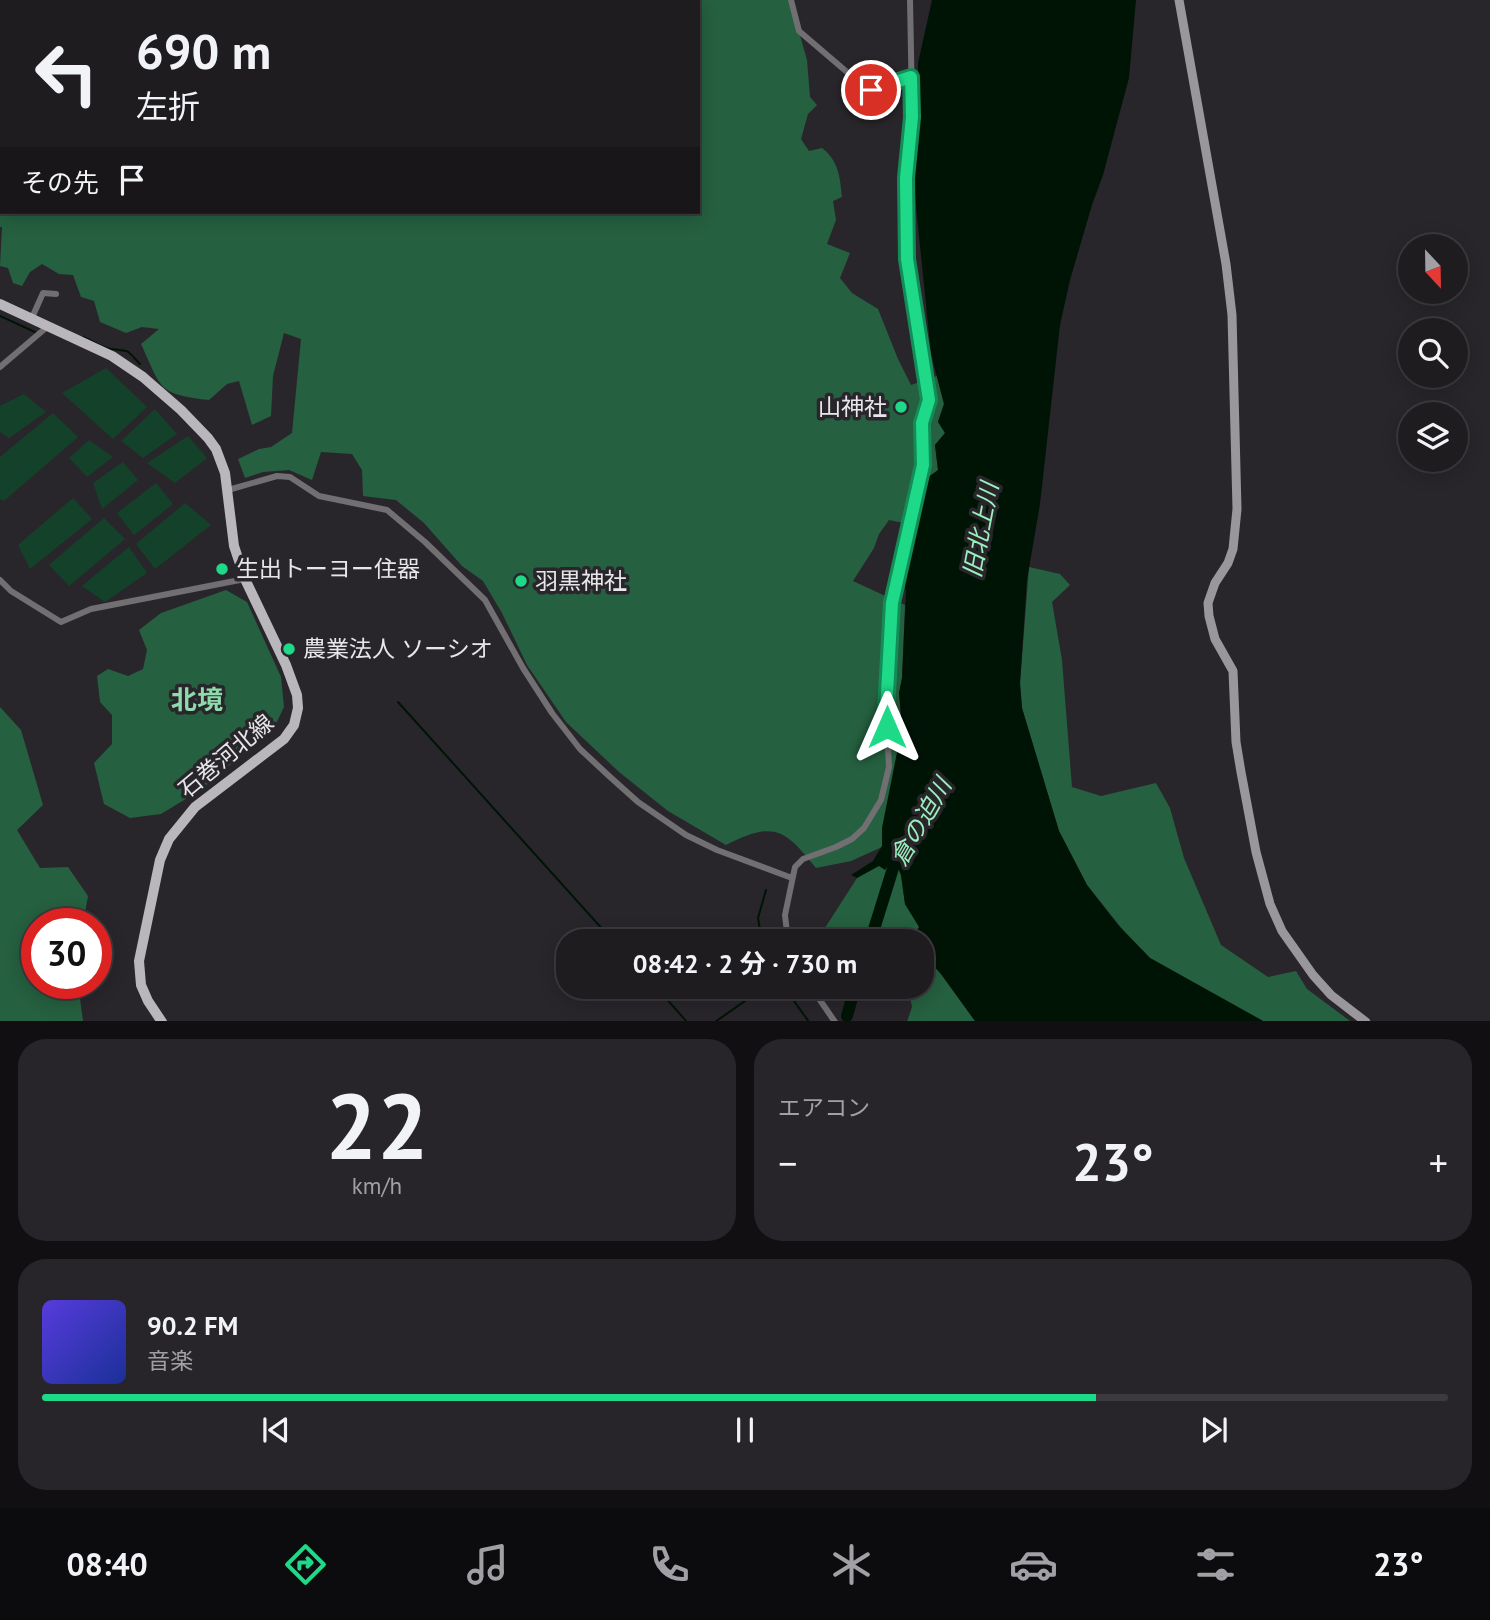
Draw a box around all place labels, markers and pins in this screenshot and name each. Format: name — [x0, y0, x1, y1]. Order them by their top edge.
pin — [841, 60, 901, 120]
place label: 山神社 — [818, 392, 887, 421]
marker: 山神社 — [893, 399, 909, 415]
place label: 生出トーヨー住器 — [236, 554, 420, 583]
marker: 生出トーヨー住器 — [214, 561, 230, 577]
place label: 羽黒神社 — [535, 566, 627, 595]
marker: 羽黒神社 — [513, 573, 529, 589]
place label: 農業法人 ソーシオ — [303, 634, 493, 663]
marker: 農業法人 ソーシオ — [281, 641, 297, 657]

